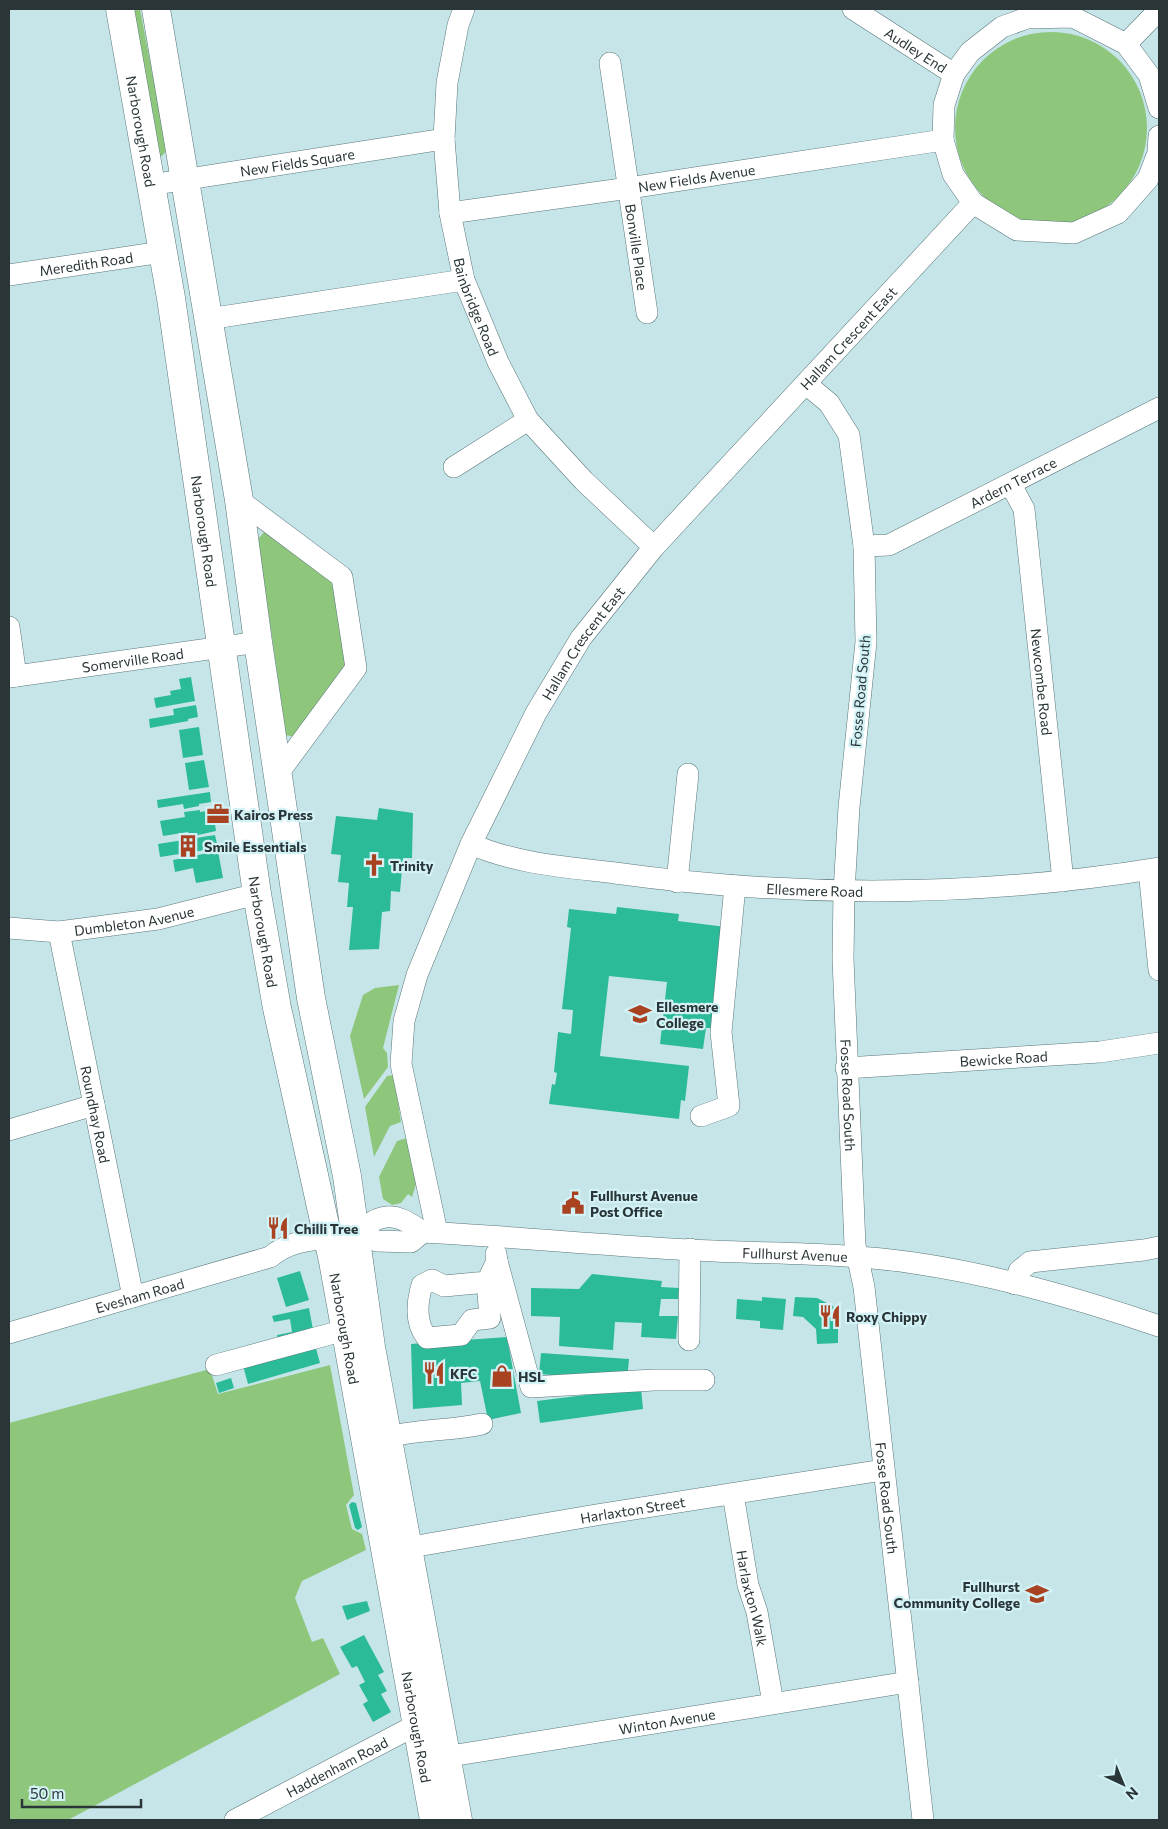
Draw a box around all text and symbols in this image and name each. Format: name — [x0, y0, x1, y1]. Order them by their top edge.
street label: Audley End — [882, 23, 950, 76]
street label: Narborough Road — [123, 74, 160, 188]
street label: New Fields Square — [239, 145, 356, 179]
street label: New Fields Avenue — [637, 160, 756, 195]
street label: Bonville Place — [622, 203, 652, 291]
street label: Meredith Road — [38, 248, 134, 279]
street label: Bainbridge Road — [451, 256, 503, 358]
street label: Hallam Crescent East — [796, 283, 900, 393]
street label: Ardern Terrace — [967, 453, 1059, 511]
street label: Narborough Road — [188, 474, 221, 588]
street label: Hallam Crescent East — [538, 582, 628, 703]
street label: Newcombe Road — [1028, 627, 1056, 736]
street label: Fosse Road South — [847, 634, 873, 748]
street label: Somerville Road — [81, 644, 185, 675]
office icon: Kairos Press — [205, 801, 231, 827]
place label: Kairos Press — [234, 806, 314, 823]
building icon: Smile Essentials — [175, 833, 201, 859]
place label: Smile Essentials — [204, 838, 307, 855]
church icon: Trinity — [361, 852, 387, 878]
place label: Trinity — [390, 857, 434, 874]
street label: Narborough Road — [246, 875, 282, 989]
street label: Ellesmere Road — [766, 879, 863, 899]
street label: Dumbleton Avenue — [73, 902, 195, 938]
place label: Ellesmere College — [656, 998, 718, 1031]
school or university icon: Ellesmere College — [627, 1001, 653, 1027]
street label: Fosse Road South — [838, 1039, 860, 1152]
street label: Bewicke Road — [959, 1047, 1048, 1069]
street label: Roundhay Road — [78, 1064, 114, 1165]
place label: Fullhurst Avenue Post Office — [590, 1187, 698, 1220]
public building icon: Fullhurst Avenue Post Office — [560, 1190, 586, 1216]
restaurant icon: Chilli Tree — [265, 1215, 291, 1241]
place label: Chilli Tree — [294, 1220, 358, 1237]
street label: Fullhurst Avenue — [742, 1244, 848, 1265]
street label: Narborough Road — [327, 1271, 364, 1385]
street label: Evesham Road — [93, 1274, 186, 1316]
restaurant icon: Roxy Chippy — [817, 1303, 843, 1329]
place label: Roxy Chippy — [846, 1308, 927, 1325]
restaurant icon: KFC — [421, 1360, 447, 1386]
shop icon: HSL — [489, 1363, 515, 1389]
place label: KFC — [450, 1365, 477, 1382]
place label: HSL — [518, 1368, 545, 1385]
street label: Fosse Road South — [873, 1441, 902, 1555]
street label: Harlaxton Street — [579, 1493, 687, 1526]
street label: Harlaxton Walk — [734, 1549, 771, 1648]
place label: Fullhurst Community College — [894, 1578, 1020, 1611]
school or university icon: Fullhurst Community College — [1024, 1581, 1050, 1607]
street label: Narborough Road — [399, 1670, 436, 1784]
street label: Winton Avenue — [618, 1705, 716, 1737]
street label: Haddenham Road — [283, 1733, 391, 1800]
north arrow — [1098, 1759, 1148, 1809]
scale bar — [22, 1776, 141, 1808]
text: 50 m — [30, 1784, 64, 1802]
text: N — [1123, 1784, 1142, 1803]

